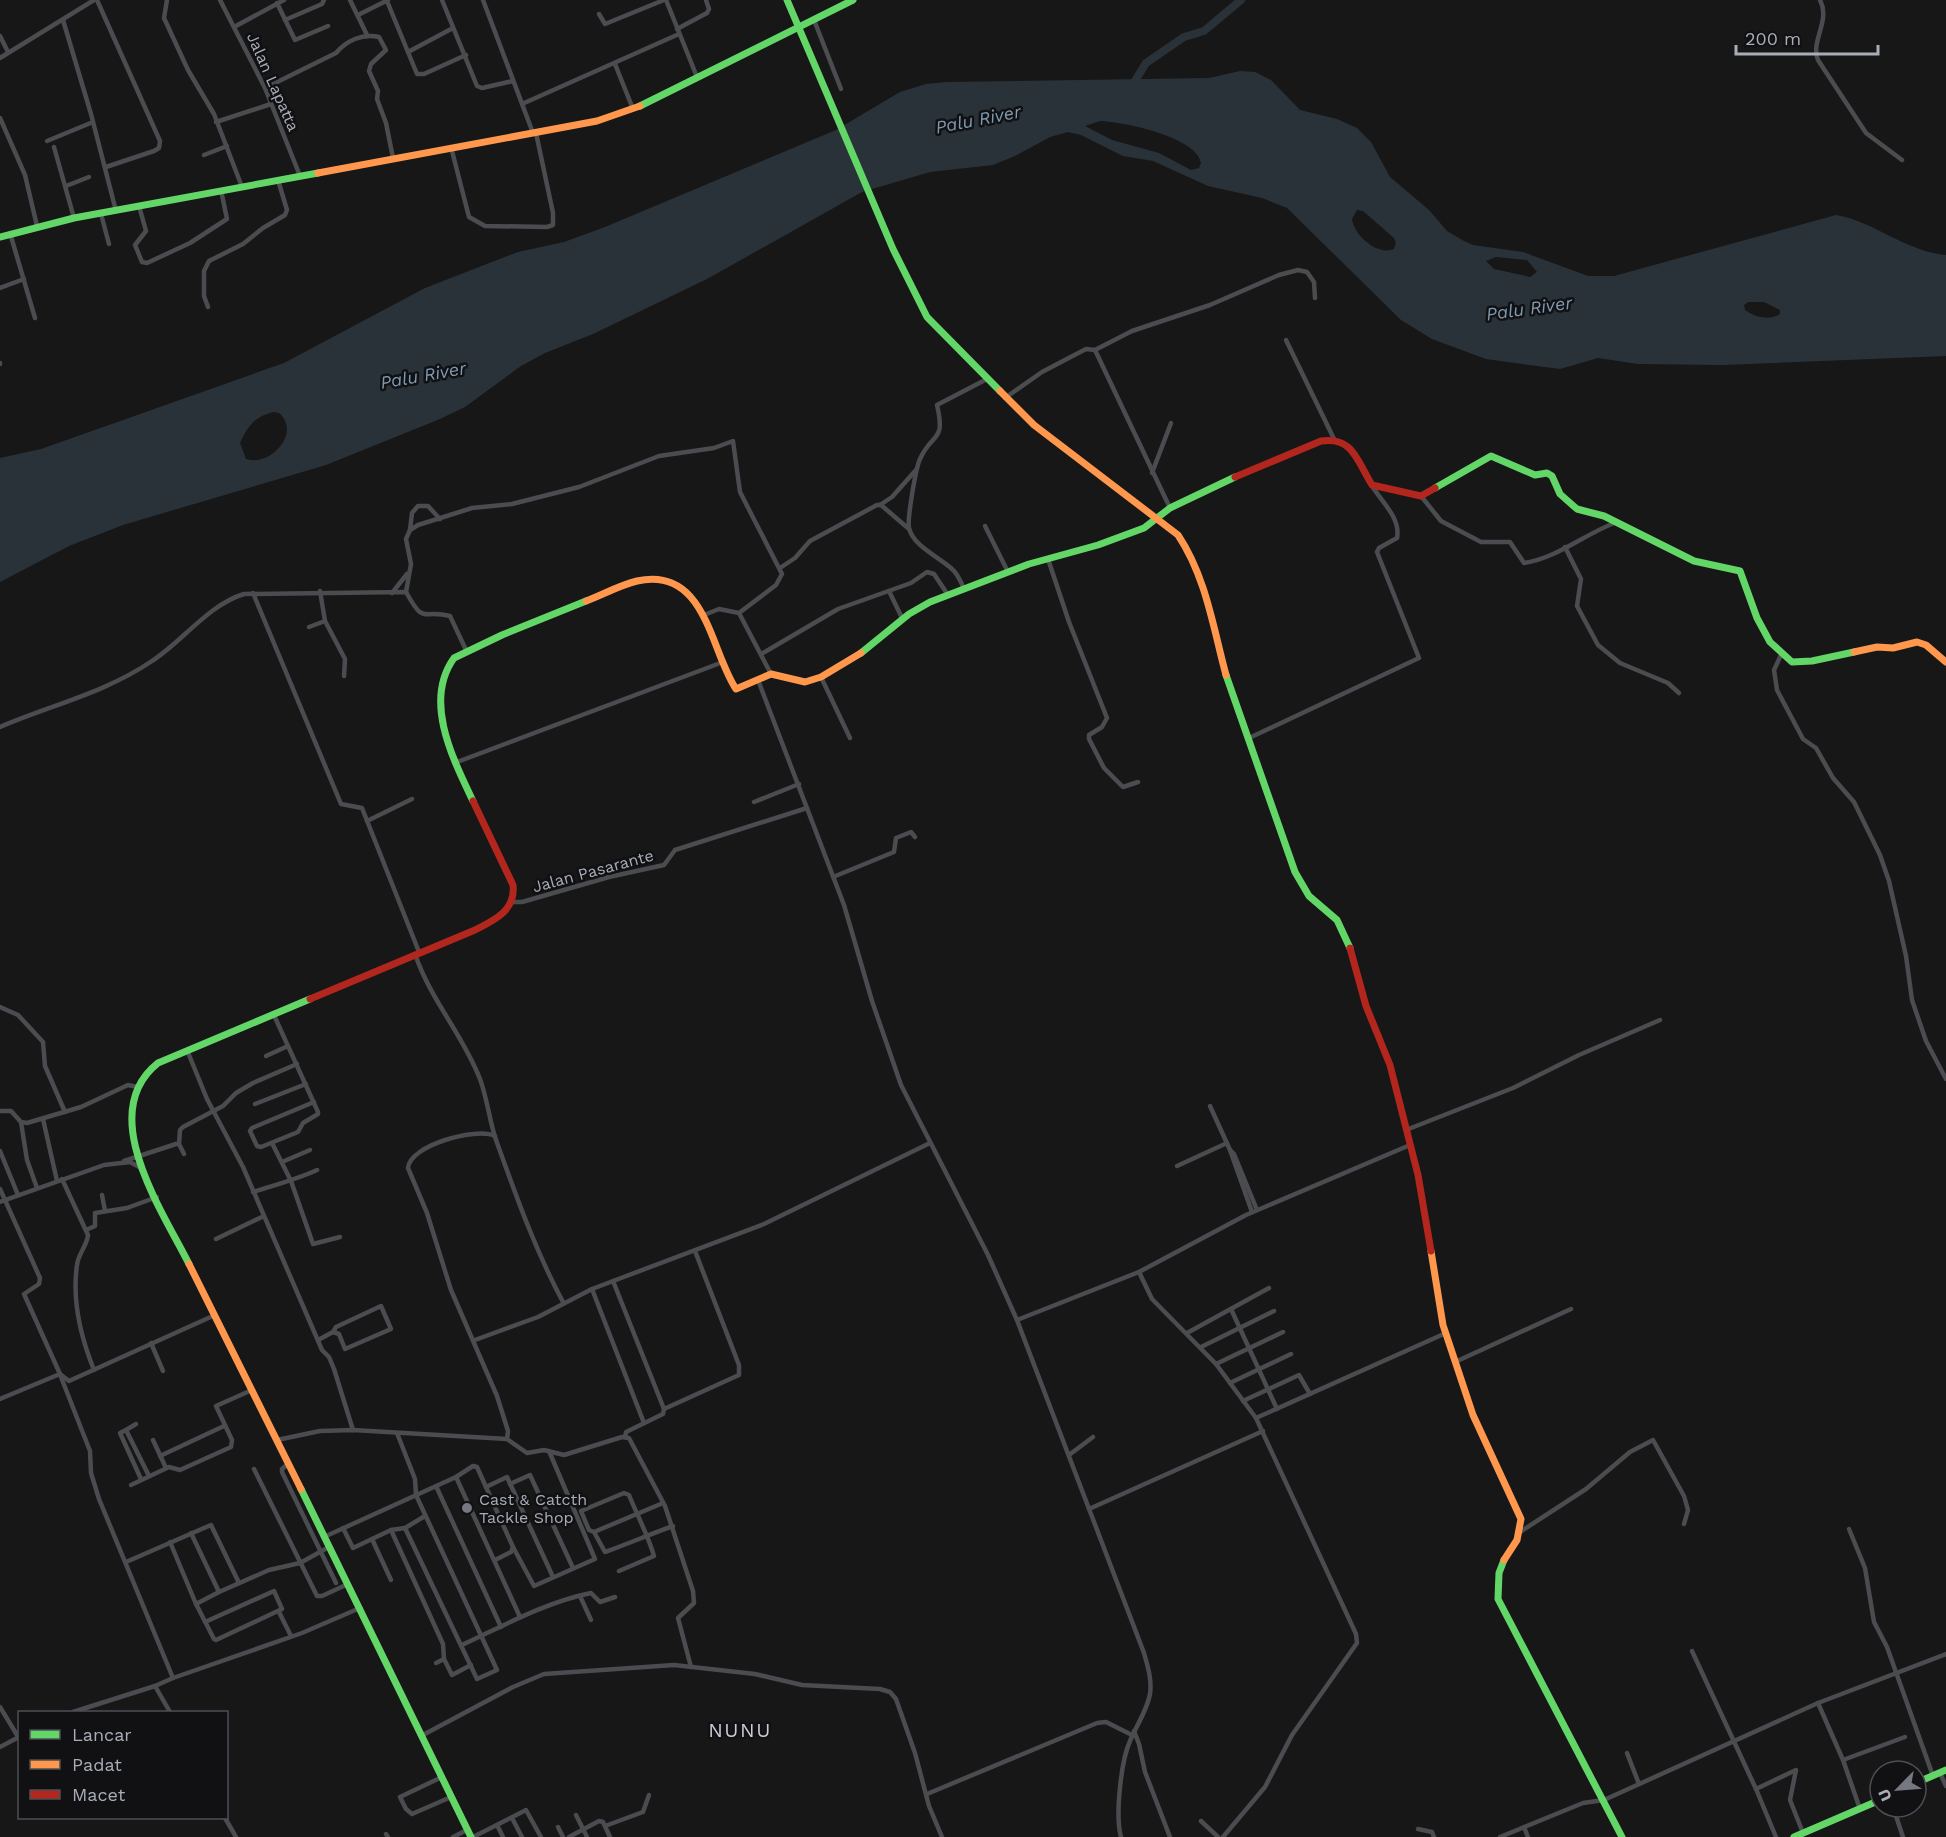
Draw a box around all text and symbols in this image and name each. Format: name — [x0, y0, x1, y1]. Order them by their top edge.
scale bar — [1736, 18, 1878, 56]
text: 200 m — [1745, 28, 1801, 49]
street label: Jalan Lapatta — [243, 30, 303, 134]
water label: Palu River — [933, 100, 1024, 138]
water label: Palu River — [1485, 291, 1574, 324]
water label: Palu River — [378, 357, 469, 393]
street label: Jalan Pasarante — [530, 846, 656, 896]
place label: Cast & Catcth Tackle Shop — [479, 1490, 587, 1527]
marker: Cast & Catcth Tackle Shop — [460, 1501, 474, 1515]
legend — [18, 1711, 228, 1819]
district label: NUNU — [708, 1718, 772, 1742]
text: Lancar — [72, 1724, 132, 1745]
text: Padat — [72, 1754, 122, 1775]
north arrow — [1868, 1759, 1928, 1819]
text: Macet — [72, 1784, 126, 1805]
text: U — [1874, 1786, 1896, 1804]

